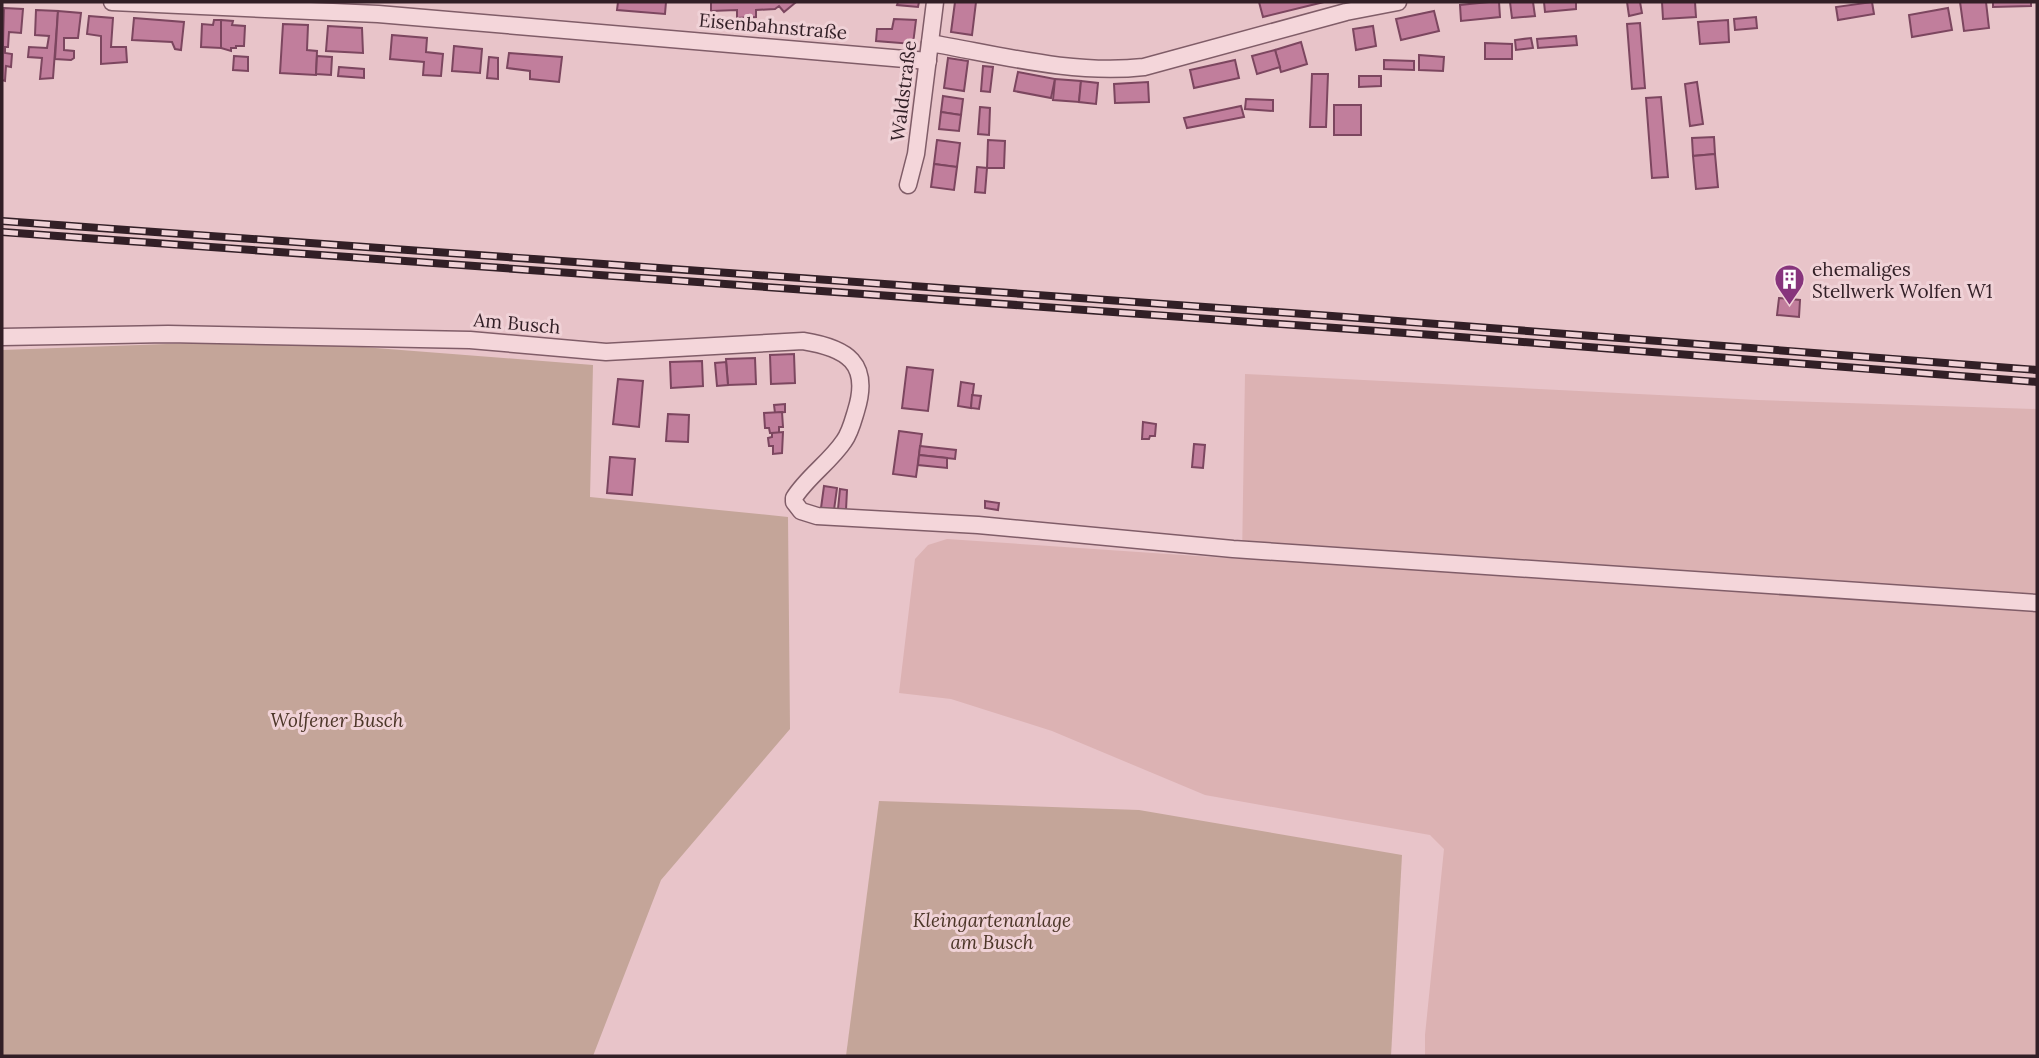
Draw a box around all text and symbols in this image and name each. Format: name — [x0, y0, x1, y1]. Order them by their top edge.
street label: Eisenbahnstraße — [698, 8, 848, 44]
street label: Waldstraße — [885, 39, 921, 143]
place label: ehemaliges Stellwerk Wolfen W1 — [1812, 257, 1993, 303]
building icon: ehemaliges Stellwerk Wolfen W1 — [1772, 263, 1806, 307]
street label: Am Busch — [472, 307, 561, 339]
park label: Wolfener Busch — [270, 708, 404, 732]
park label: Kleingartenanlage am Busch — [913, 908, 1071, 954]

